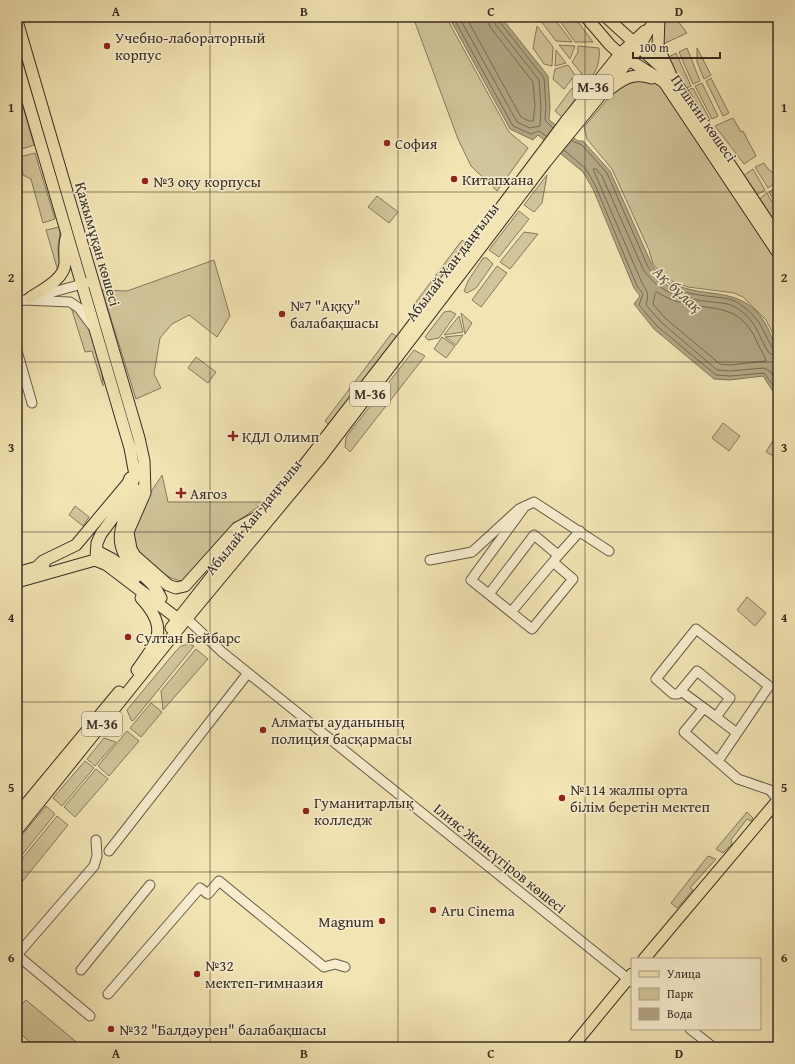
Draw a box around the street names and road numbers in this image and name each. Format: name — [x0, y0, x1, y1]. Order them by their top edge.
street label: Пушкин көшесі — [666, 70, 742, 166]
road number: M-36 — [573, 75, 613, 99]
street label: Қажымұқан көшесі — [70, 179, 126, 309]
street label: Абылай Хан даңғылы — [401, 198, 504, 325]
road number: M-36 — [350, 382, 390, 406]
street label: Абылай Хан даңғылы — [200, 454, 307, 579]
road number: M-36 — [82, 712, 122, 736]
street label: Ілияс Жансүгіров көшесі — [429, 798, 571, 918]

